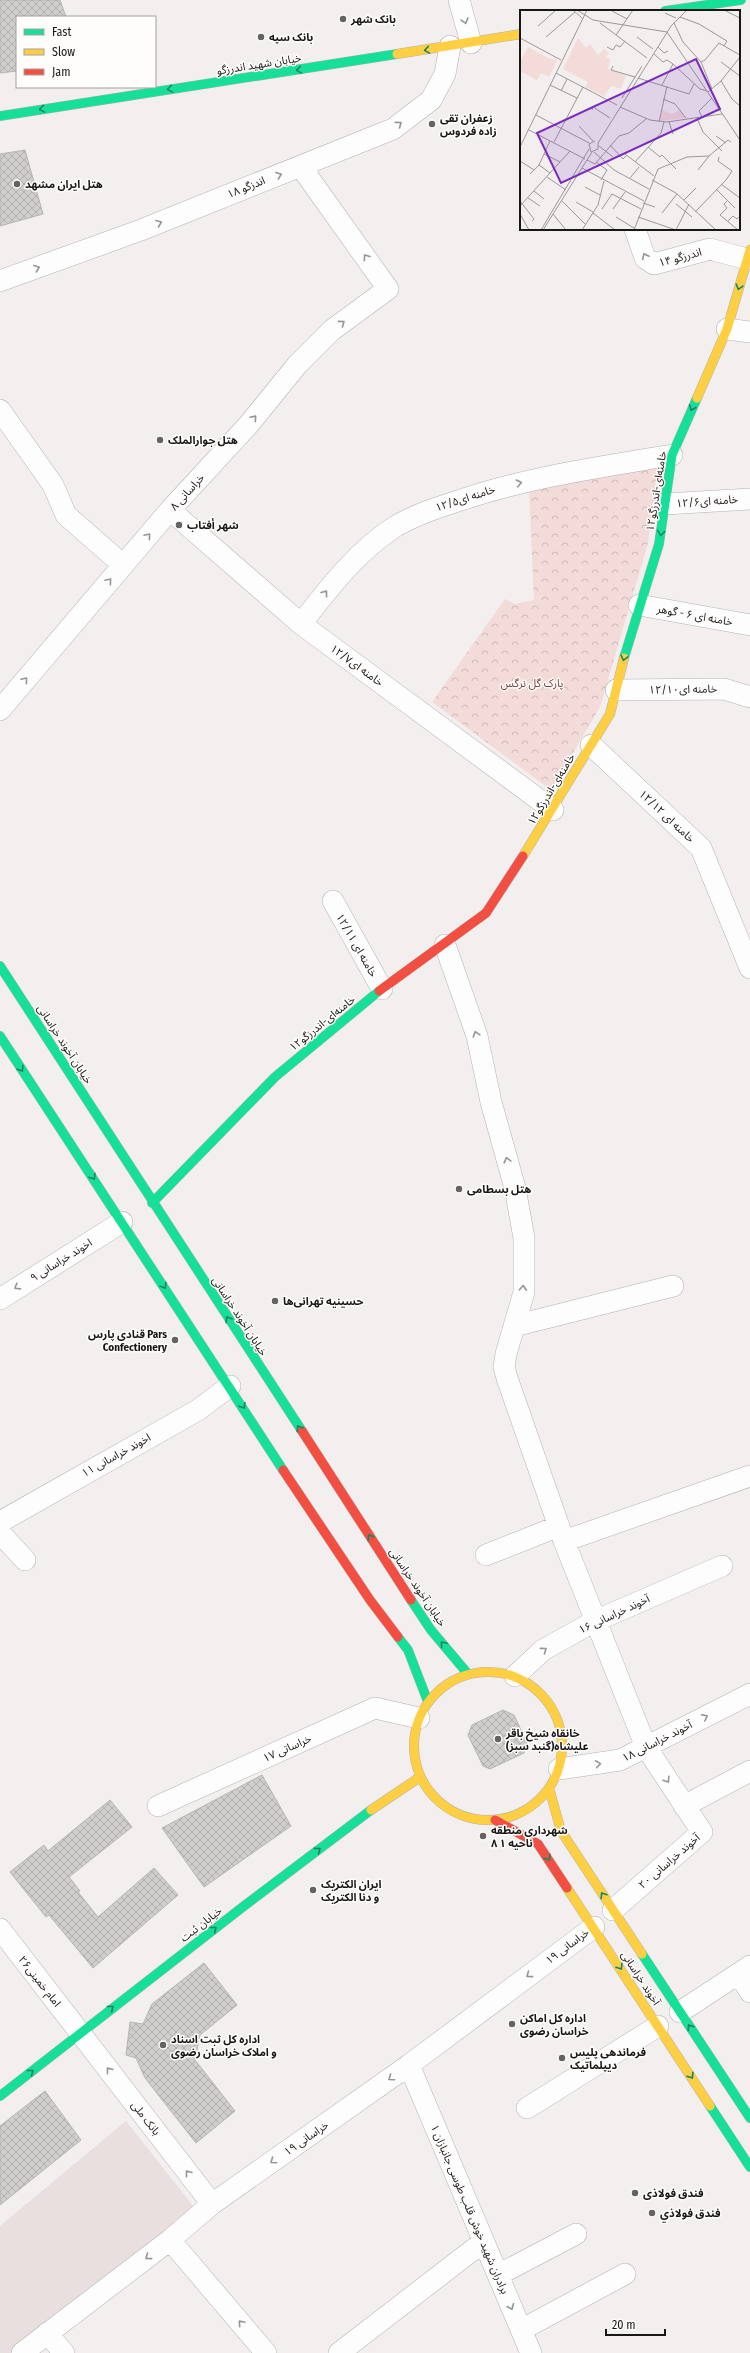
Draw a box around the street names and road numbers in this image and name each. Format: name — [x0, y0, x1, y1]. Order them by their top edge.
street label: خیابان شهید اندرزگو — [216, 51, 303, 78]
street label: اندزگو ۱۸ — [225, 174, 267, 201]
street label: اندرزگو ۱۴ — [657, 246, 703, 269]
street label: خامنه‌ای-اندرزگو۱۲ — [644, 450, 669, 532]
street label: خراسانی ۸ — [168, 471, 208, 513]
street label: خامنه ای۱۲/۵ — [434, 483, 497, 514]
street label: خامنه ای۱۲/۶ — [676, 493, 739, 510]
street label: خامنه ای ۶ - گوهر — [655, 602, 734, 629]
street label: خامنه ای۱۲/۷ — [328, 642, 386, 689]
street label: خامنه ای۱۲/۱۰ — [649, 682, 718, 697]
street label: خامنه‌ای-اندرزگو۱۲ — [525, 751, 578, 827]
street label: خامنه ای ۱۲/۱۲ — [636, 787, 697, 846]
street label: خامنه ای ۱۲/۱۱ — [333, 911, 380, 980]
street label: خامنه‌ای-اندرزگو۱۲ — [287, 993, 358, 1054]
street label: خیابان آخوند خراسانی — [34, 1002, 95, 1087]
street label: اخوند خراسانی ۹ — [28, 1236, 95, 1285]
street label: خیابان آخوند خراسانی — [209, 1274, 270, 1359]
street label: اخوند خراسانی ۱۱ — [79, 1431, 153, 1480]
street label: خیابان آخوند خراسانی — [386, 1546, 449, 1629]
street label: آخوند خراسانی ۱۶ — [577, 1592, 653, 1637]
street label: آخوند خراسانی ۱۸ — [620, 1718, 695, 1765]
street label: خراساتی ۱۷ — [261, 1732, 314, 1765]
street label: آخوند خراسانی ۲۰ — [636, 1831, 703, 1892]
street label: خیابان ثبت — [178, 1904, 225, 1945]
street label: خراسانی ۱۹ — [543, 1925, 592, 1967]
street label: آخوند خراسانی — [618, 1949, 663, 2008]
street label: امام خمینی۲۶ — [15, 1953, 63, 2010]
street label: بانک ملی — [128, 2099, 163, 2138]
street label: خراسانی ۱۹ — [282, 2118, 331, 2158]
street label: برادران شهید خوش قلب طوسی جانبازان ۱ — [428, 2122, 511, 2296]

